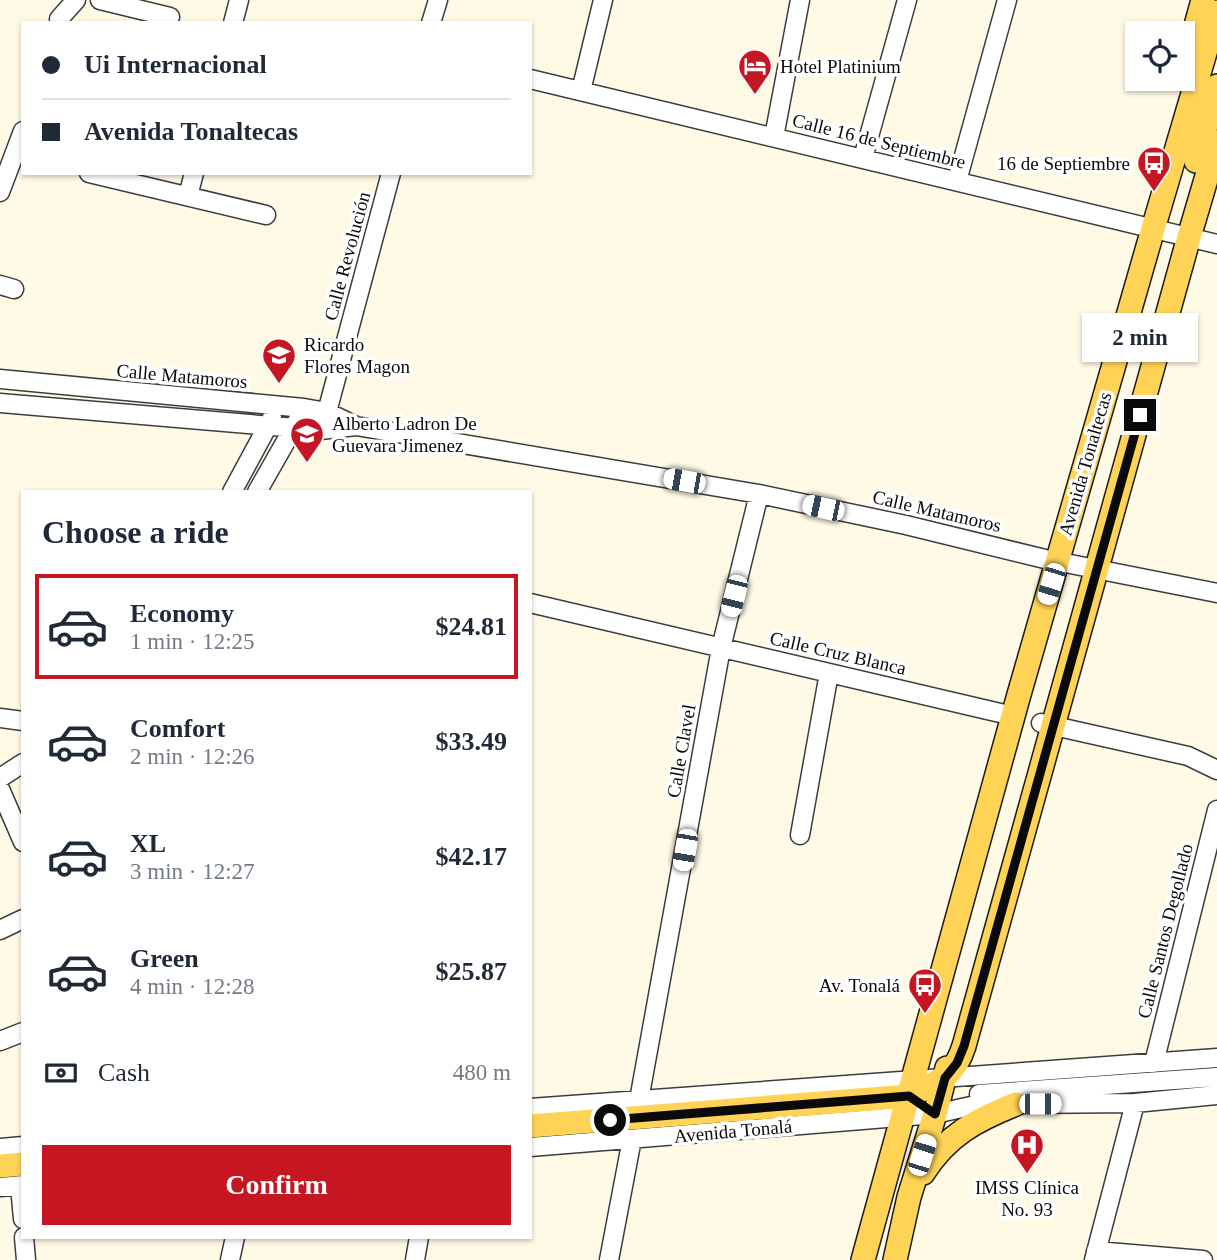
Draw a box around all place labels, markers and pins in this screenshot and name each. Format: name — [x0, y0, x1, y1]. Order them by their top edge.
hotel icon: Hotel Platinium — [736, 47, 774, 96]
place label: Hotel Platinium — [780, 56, 901, 77]
bus stop icon: 16 de Septiembre — [1135, 144, 1173, 193]
place label: 16 de Septiembre — [997, 153, 1130, 174]
place label: Ricardo Flores Magon — [304, 334, 411, 377]
school or university icon: Ricardo Flores Magon — [260, 336, 298, 385]
place label: Alberto Ladron De Guevara Jimenez — [332, 413, 477, 456]
school or university icon: Alberto Ladron De Guevara Jimenez — [288, 415, 326, 464]
bus stop icon: Av. Tonalá — [906, 966, 944, 1015]
place label: Av. Tonalá — [819, 975, 901, 996]
hospital icon: IMSS Clínica No. 93 — [1008, 1126, 1046, 1175]
place label: IMSS Clínica No. 93 — [975, 1177, 1080, 1220]

